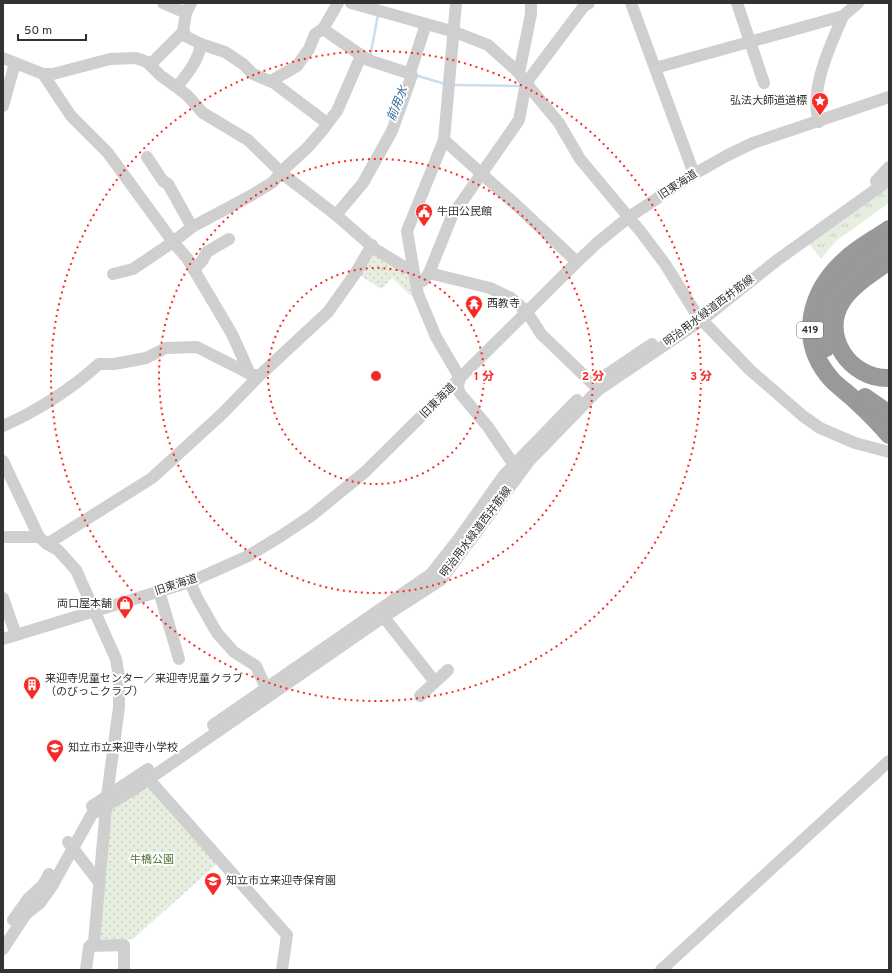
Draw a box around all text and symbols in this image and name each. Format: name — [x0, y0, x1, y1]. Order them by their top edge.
scale bar — [18, 16, 86, 42]
text: 50 m — [24, 23, 52, 39]
water label: 前用水 — [384, 82, 413, 124]
place icon: 弘法大師道道標 — [810, 91, 830, 116]
place label: 弘法大師道道標 — [730, 94, 807, 108]
street label: 旧東海道 — [656, 167, 700, 203]
public building icon: 牛田公民館 — [414, 202, 434, 227]
place label: 牛田公民館 — [437, 205, 492, 219]
street label: 明治用水緑道西井筋線 — [661, 272, 757, 350]
temple icon: 西教寺 — [464, 294, 484, 319]
place label: 西教寺 — [487, 297, 520, 311]
road number: 419 — [797, 322, 823, 338]
centre of rings — [369, 369, 383, 383]
text: 1 分 — [474, 369, 494, 385]
text: 2 分 — [582, 369, 604, 385]
text: 3 分 — [690, 369, 712, 385]
street label: 旧東海道 — [417, 380, 459, 422]
street label: 明治用水緑道西井筋線 — [437, 484, 515, 580]
street label: 旧東海道 — [153, 572, 199, 598]
shop icon: 両口屋本舗 — [115, 594, 135, 619]
place label: 両口屋本舗 — [57, 597, 112, 611]
place label: 来迎寺児童センター／来迎寺児童クラブ （のびっこクラブ） — [45, 672, 243, 699]
building icon: 来迎寺児童センター／来迎寺児童クラブ （のびっこクラブ） — [22, 675, 42, 700]
school or university icon: 知立市立来迎寺小学校 — [45, 738, 65, 763]
place label: 知立市立来迎寺小学校 — [68, 741, 178, 755]
park label: 牛橋公園 — [130, 853, 174, 867]
school or university icon: 知立市立来迎寺保育園 — [203, 871, 223, 896]
place label: 知立市立来迎寺保育園 — [226, 874, 336, 888]

